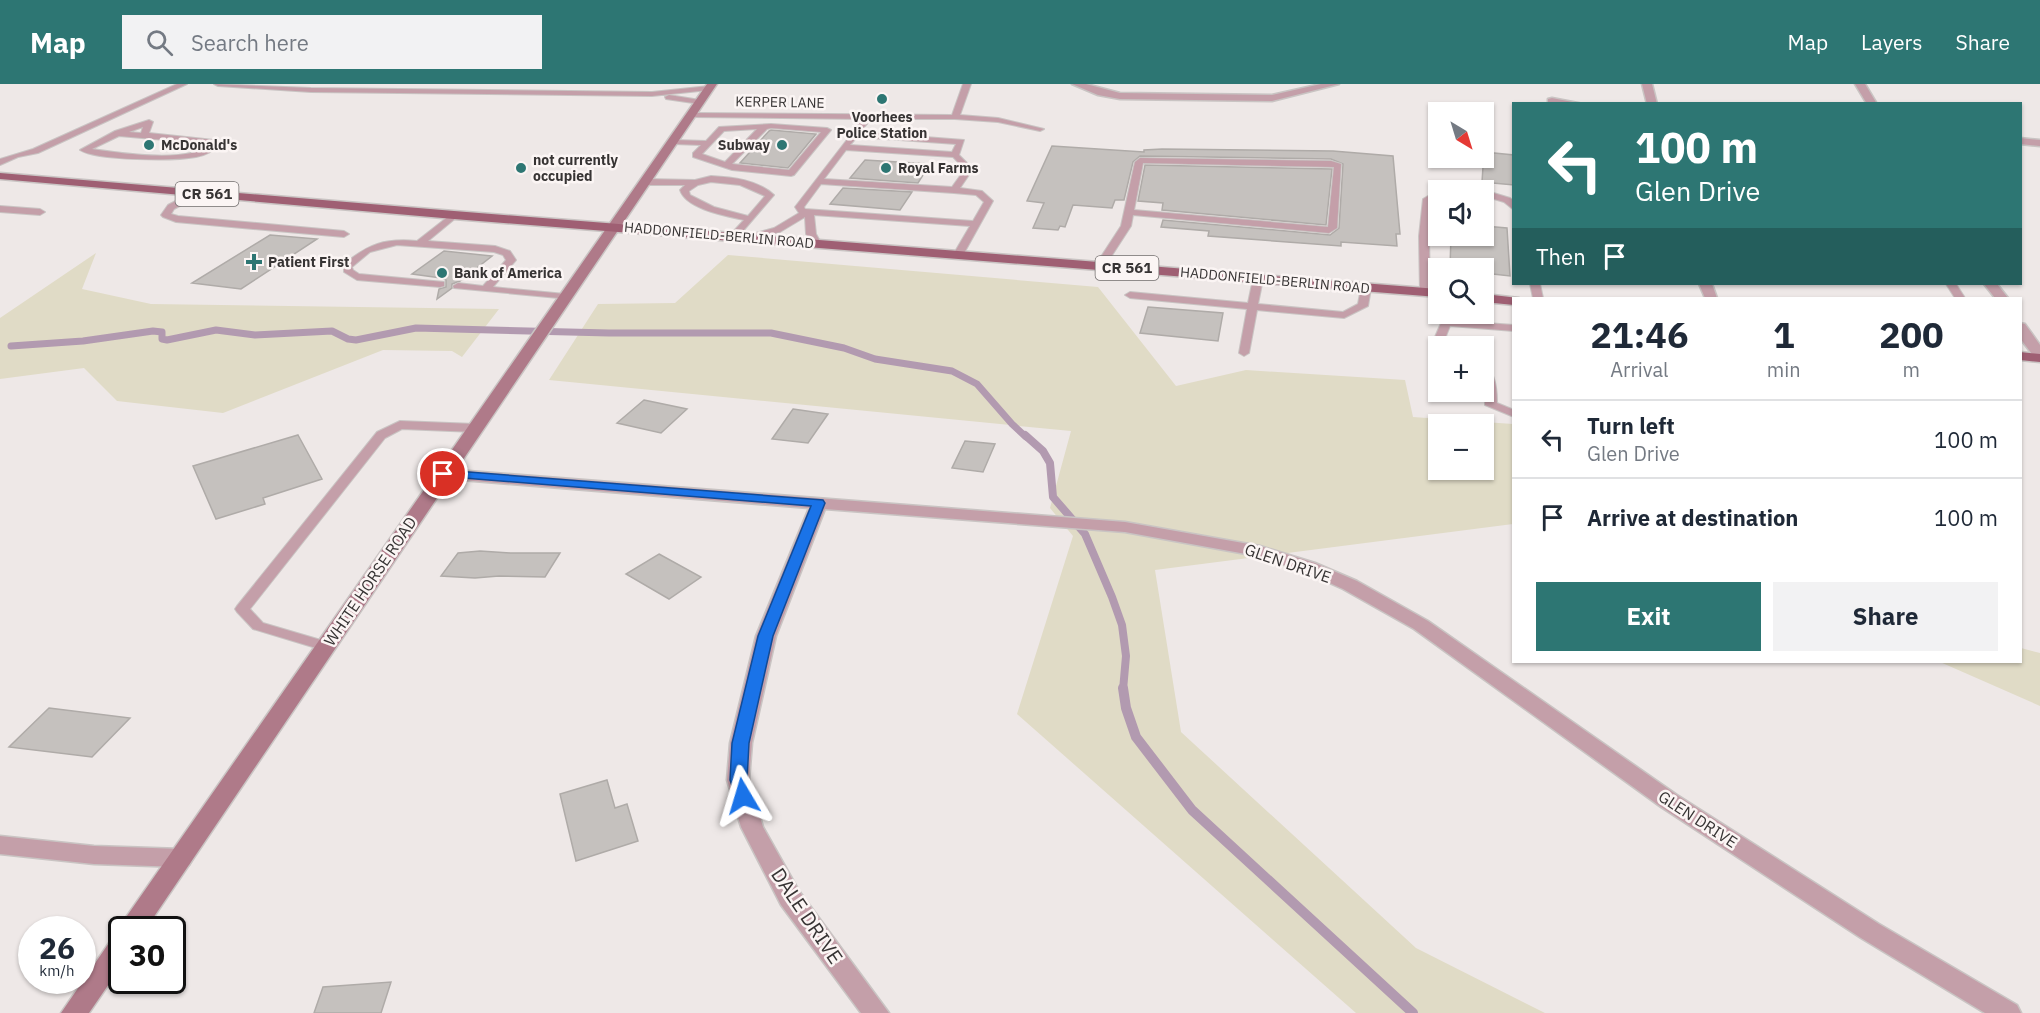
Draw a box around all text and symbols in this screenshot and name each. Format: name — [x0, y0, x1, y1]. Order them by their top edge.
search box — [122, 15, 542, 69]
text: Map — [30, 24, 86, 61]
icon: search — [143, 26, 176, 59]
text: Search here — [191, 28, 309, 57]
text: Map — [1788, 28, 1828, 56]
text: Layers — [1861, 28, 1923, 56]
text: Share — [1956, 28, 2010, 56]
street label: KERPER LANE — [735, 92, 825, 112]
marker: Voorhees Police Station — [875, 92, 889, 106]
north arrow — [1428, 102, 1494, 168]
map controls — [1428, 102, 1494, 480]
place label: Voorhees Police Station — [837, 108, 927, 142]
text: 100 m — [1635, 120, 1758, 175]
icon: left — [1536, 126, 1614, 204]
place label: McDonald's — [161, 136, 237, 154]
place label: Subway — [718, 136, 771, 154]
marker: McDonald's — [142, 138, 156, 152]
marker: Subway — [775, 138, 789, 152]
place label: not currently occupied — [533, 151, 618, 185]
place label: Royal Farms — [898, 159, 979, 177]
marker: not currently occupied — [514, 161, 528, 175]
marker: Royal Farms — [879, 161, 893, 175]
text: Glen Drive — [1635, 173, 1760, 208]
button: sound — [1428, 180, 1494, 246]
road number: CR 561 — [176, 182, 238, 206]
street label: HADDONFIELD-BERLIN ROAD — [623, 218, 815, 252]
icon: arrive — [1598, 240, 1631, 273]
text: Then — [1536, 242, 1586, 271]
marker: Patient First — [245, 253, 263, 271]
place label: Patient First — [268, 253, 349, 271]
road number: CR 561 — [1096, 256, 1158, 280]
button: search — [1428, 258, 1494, 324]
street label: HADDONFIELD-BERLIN ROAD — [1179, 263, 1371, 297]
place label: Bank of America — [454, 264, 562, 282]
marker: Bank of America — [435, 266, 449, 280]
text: 21:46 — [1590, 311, 1689, 358]
text: 1 — [1773, 311, 1795, 358]
text: 200 — [1879, 311, 1944, 358]
button: + — [1428, 336, 1494, 402]
text: Arrival — [1610, 356, 1669, 383]
text: min — [1767, 356, 1801, 383]
text: m — [1903, 356, 1920, 383]
text: Turn left — [1587, 411, 1675, 440]
button: − — [1428, 414, 1494, 480]
icon: left — [1536, 423, 1569, 456]
text: 100 m — [1934, 425, 1998, 454]
text: Glen Drive — [1587, 440, 1680, 467]
pin — [417, 448, 468, 499]
icon: arrive — [426, 457, 459, 490]
icon: arrive — [1536, 501, 1569, 534]
text: Arrive at destination — [1587, 503, 1798, 532]
text: 100 m — [1934, 503, 1998, 532]
street label: WHITE HORSE ROAD — [319, 513, 421, 649]
street label: GLEN DRIVE — [1242, 539, 1334, 587]
button: Exit — [1536, 582, 1761, 651]
button: Share — [1773, 582, 1998, 651]
position arrow — [711, 764, 775, 828]
street label: GLEN DRIVE — [1655, 786, 1741, 852]
street label: DALE DRIVE — [765, 862, 849, 969]
speed limit sign: 30 — [108, 916, 186, 994]
text: 26 — [39, 928, 75, 967]
text: km/h — [39, 961, 75, 980]

